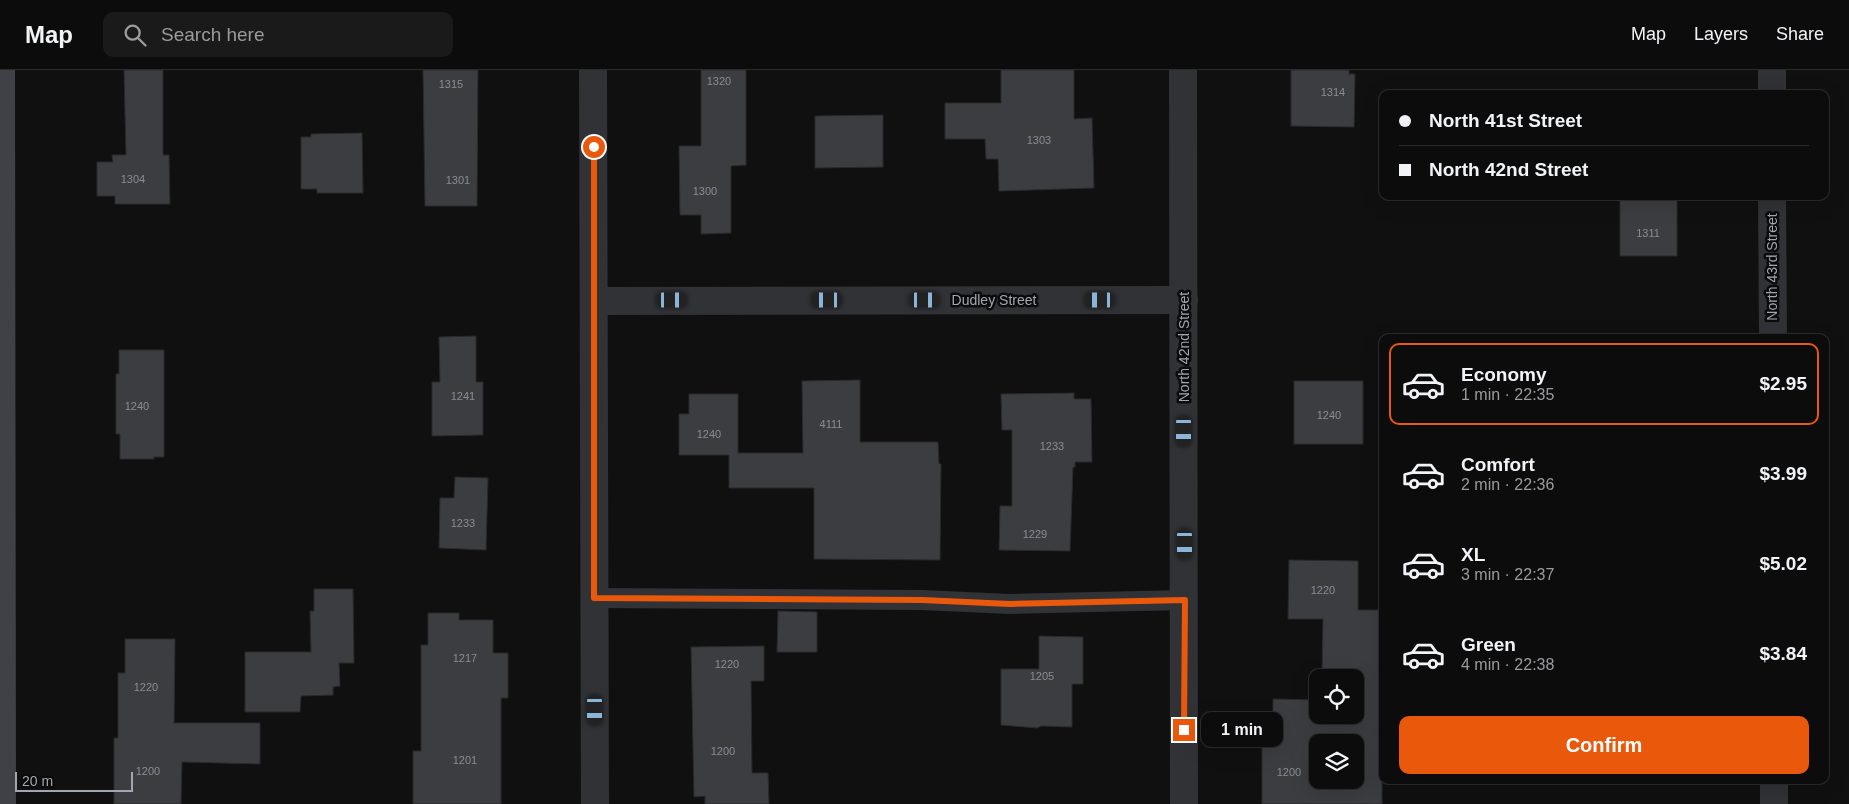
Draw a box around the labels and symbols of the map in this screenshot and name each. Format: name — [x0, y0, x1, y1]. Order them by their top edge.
house number: 1320 — [707, 75, 731, 87]
house number: 1315 — [439, 78, 463, 90]
house number: 1314 — [1321, 86, 1345, 98]
house number: 1303 — [1027, 134, 1051, 146]
route start — [583, 136, 605, 158]
house number: 1304 — [121, 173, 145, 185]
house number: 1301 — [446, 174, 470, 186]
house number: 1300 — [693, 185, 717, 197]
street label: North 43rd Street — [1764, 213, 1780, 321]
house number: 1311 — [1636, 227, 1660, 239]
street label: Dudley Street — [952, 292, 1037, 308]
street label: North 42nd Street — [1176, 292, 1192, 402]
car — [657, 293, 687, 308]
car — [812, 293, 842, 308]
car — [910, 293, 940, 308]
car — [1085, 293, 1115, 308]
house number: 1241 — [451, 390, 475, 402]
house number: 1240 — [125, 400, 149, 412]
house number: 1240 — [1317, 409, 1341, 421]
car — [1176, 416, 1191, 446]
house number: 4111 — [820, 418, 842, 430]
house number: 1240 — [697, 428, 721, 440]
house number: 1233 — [1040, 440, 1064, 452]
house number: 1233 — [451, 517, 475, 529]
house number: 1229 — [1023, 528, 1047, 540]
car — [1177, 529, 1192, 559]
house number: 1220 — [1311, 584, 1335, 596]
house number: 1217 — [453, 652, 477, 664]
house number: 1220 — [715, 658, 739, 670]
house number: 1205 — [1030, 670, 1054, 682]
house number: 1220 — [134, 681, 158, 693]
car — [587, 695, 602, 725]
callout: 1 min — [1202, 712, 1284, 748]
route end — [1173, 719, 1195, 741]
house number: 1200 — [711, 745, 735, 757]
house number: 1201 — [453, 754, 477, 766]
house number: 1200 — [136, 765, 160, 777]
house number: 1200 — [1277, 766, 1301, 778]
scale bar — [15, 769, 132, 792]

